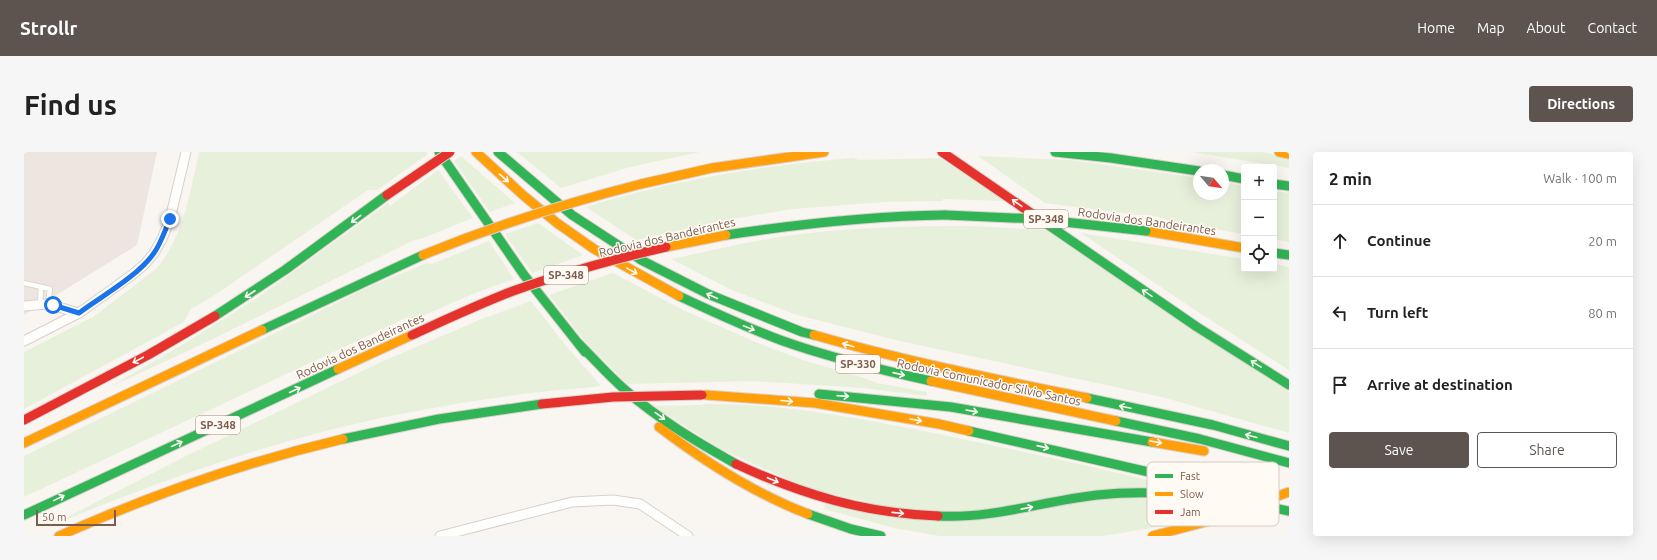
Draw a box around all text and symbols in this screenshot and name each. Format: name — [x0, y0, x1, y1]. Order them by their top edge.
text: Strollr — [20, 17, 77, 39]
text: Home — [1417, 20, 1455, 36]
text: Map — [1477, 20, 1505, 36]
text: About — [1527, 20, 1566, 36]
text: Contact — [1588, 20, 1637, 36]
button: Directions — [1529, 86, 1633, 122]
text: Find us — [24, 89, 117, 120]
north arrow — [1193, 164, 1229, 200]
map controls — [1241, 164, 1277, 272]
button: + — [1241, 164, 1277, 200]
text: 2 min — [1329, 169, 1372, 188]
text: Walk · 100 m — [1543, 171, 1617, 185]
one-way arrow — [499, 174, 509, 183]
one-way arrow — [1012, 199, 1023, 207]
button: − — [1241, 200, 1277, 236]
street label: Rodovia dos Bandeirantes — [1077, 205, 1217, 237]
route end — [161, 210, 179, 228]
road number: SP-348 — [1024, 210, 1068, 228]
one-way arrow — [351, 214, 362, 223]
street label: Rodovia dos Bandeirantes — [598, 215, 736, 259]
icon: ahead — [1329, 230, 1351, 252]
text: Continue — [1367, 232, 1431, 249]
text: 20 m — [1588, 234, 1617, 248]
button: locate — [1241, 236, 1277, 272]
road number: SP-348 — [544, 266, 588, 284]
one-way arrow — [626, 267, 638, 275]
one-way arrow — [1142, 289, 1153, 297]
one-way arrow — [245, 290, 256, 298]
one-way arrow — [707, 292, 719, 299]
route start — [44, 296, 62, 314]
icon: left — [1329, 302, 1351, 324]
text: Turn left — [1367, 304, 1428, 321]
text: 80 m — [1588, 306, 1617, 320]
street label: Rodovia dos Bandeirantes — [294, 311, 426, 381]
one-way arrow — [742, 324, 754, 332]
one-way arrow — [841, 341, 854, 348]
road number: SP-330 — [836, 355, 880, 373]
street label: Rodovia Comunicador Silvio Santos — [896, 356, 1082, 408]
one-way arrow — [132, 357, 144, 364]
one-way arrow — [1251, 360, 1262, 368]
one-way arrow — [893, 371, 906, 379]
icon: arrive — [1329, 374, 1351, 396]
text: Arrive at destination — [1367, 376, 1513, 393]
one-way arrow — [289, 386, 301, 393]
one-way arrow — [836, 392, 849, 399]
one-way arrow — [780, 397, 793, 405]
one-way arrow — [1118, 403, 1131, 411]
one-way arrow — [965, 407, 978, 415]
one-way arrow — [655, 412, 666, 420]
road number: SP-348 — [196, 416, 240, 434]
one-way arrow — [909, 416, 922, 424]
one-way arrow — [1245, 431, 1258, 439]
button: Save — [1329, 432, 1469, 468]
button: Share — [1477, 432, 1617, 468]
one-way arrow — [1149, 438, 1162, 446]
one-way arrow — [171, 440, 183, 447]
one-way arrow — [1036, 444, 1049, 452]
legend — [1147, 462, 1279, 526]
text: Fast — [1180, 470, 1201, 482]
one-way arrow — [767, 477, 779, 484]
text: Slow — [1180, 488, 1204, 500]
one-way arrow — [53, 494, 65, 502]
one-way arrow — [1021, 504, 1034, 512]
text: Jam — [1180, 506, 1201, 518]
scale bar — [36, 508, 116, 527]
one-way arrow — [891, 510, 904, 517]
text: 50 m — [42, 511, 66, 523]

